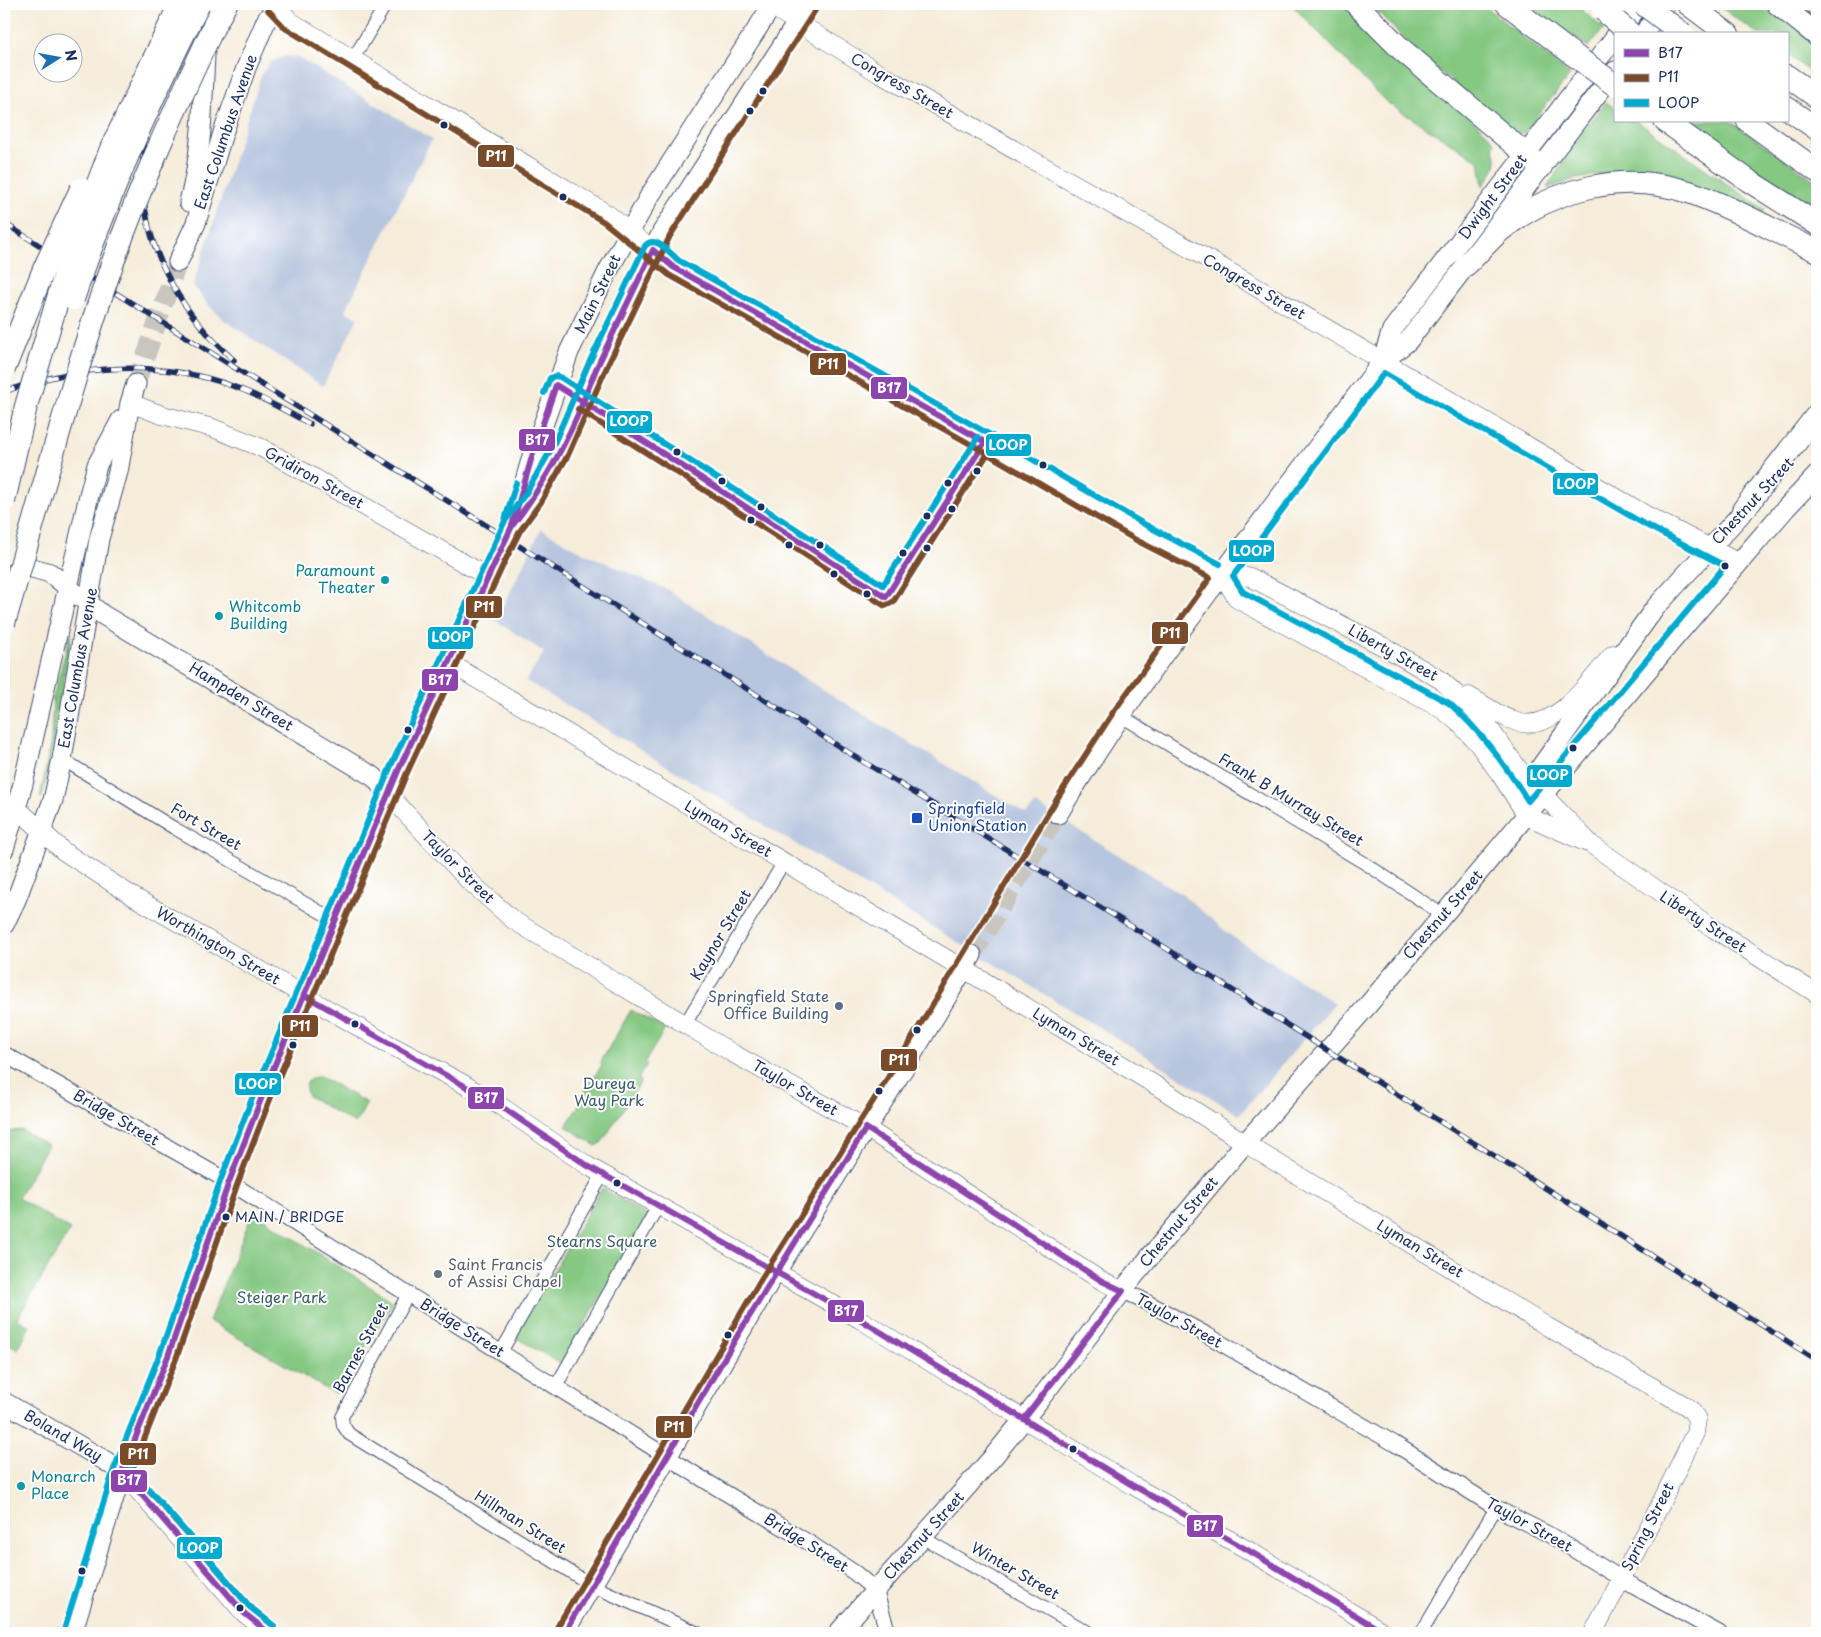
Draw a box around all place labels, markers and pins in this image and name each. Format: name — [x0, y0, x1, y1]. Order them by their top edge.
unlabelled marker — [758, 86, 768, 96]
unlabelled marker — [745, 106, 755, 116]
unlabelled marker — [439, 120, 449, 130]
unlabelled marker — [558, 192, 568, 202]
unlabelled marker — [672, 447, 682, 457]
unlabelled marker — [1038, 460, 1048, 470]
unlabelled marker — [972, 466, 982, 476]
unlabelled marker — [717, 476, 727, 486]
unlabelled marker — [943, 478, 953, 488]
unlabelled marker — [756, 502, 766, 512]
unlabelled marker — [947, 504, 957, 514]
unlabelled marker — [922, 511, 932, 521]
unlabelled marker — [746, 515, 756, 525]
unlabelled marker — [784, 540, 794, 550]
unlabelled marker — [815, 540, 825, 550]
unlabelled marker — [922, 543, 932, 553]
unlabelled marker — [898, 548, 908, 558]
place label: Paramount Theater — [295, 558, 375, 598]
unlabelled marker — [1720, 561, 1730, 571]
unlabelled marker — [829, 569, 839, 579]
marker: Paramount Theater — [379, 574, 391, 586]
unlabelled marker — [862, 589, 872, 599]
place label: Whitcomb Building — [229, 594, 301, 634]
marker: Whitcomb Building — [213, 610, 225, 622]
unlabelled marker — [403, 725, 413, 735]
unlabelled marker — [1568, 743, 1578, 753]
place label: Springfield Union Station — [928, 796, 1027, 836]
marker: Springfield Union Station — [910, 811, 924, 825]
place label: Springfield State Office Building — [708, 984, 829, 1024]
marker: Springfield State Office Building — [833, 1000, 845, 1012]
unlabelled marker — [350, 1019, 360, 1029]
unlabelled marker — [912, 1025, 922, 1035]
unlabelled marker — [288, 1040, 298, 1050]
unlabelled marker — [874, 1086, 884, 1096]
unlabelled marker — [612, 1178, 622, 1188]
place label: MAIN / BRIDGE — [235, 1206, 345, 1227]
marker: MAIN / BRIDGE — [221, 1212, 231, 1222]
place label: Saint Francis of Assisi Chapel — [448, 1252, 562, 1292]
marker: Saint Francis of Assisi Chapel — [432, 1268, 444, 1280]
unlabelled marker — [723, 1330, 733, 1340]
unlabelled marker — [1068, 1444, 1078, 1454]
place label: Monarch Place — [31, 1464, 96, 1504]
marker: Monarch Place — [15, 1480, 27, 1492]
unlabelled marker — [77, 1566, 87, 1576]
unlabelled marker — [235, 1603, 245, 1613]

